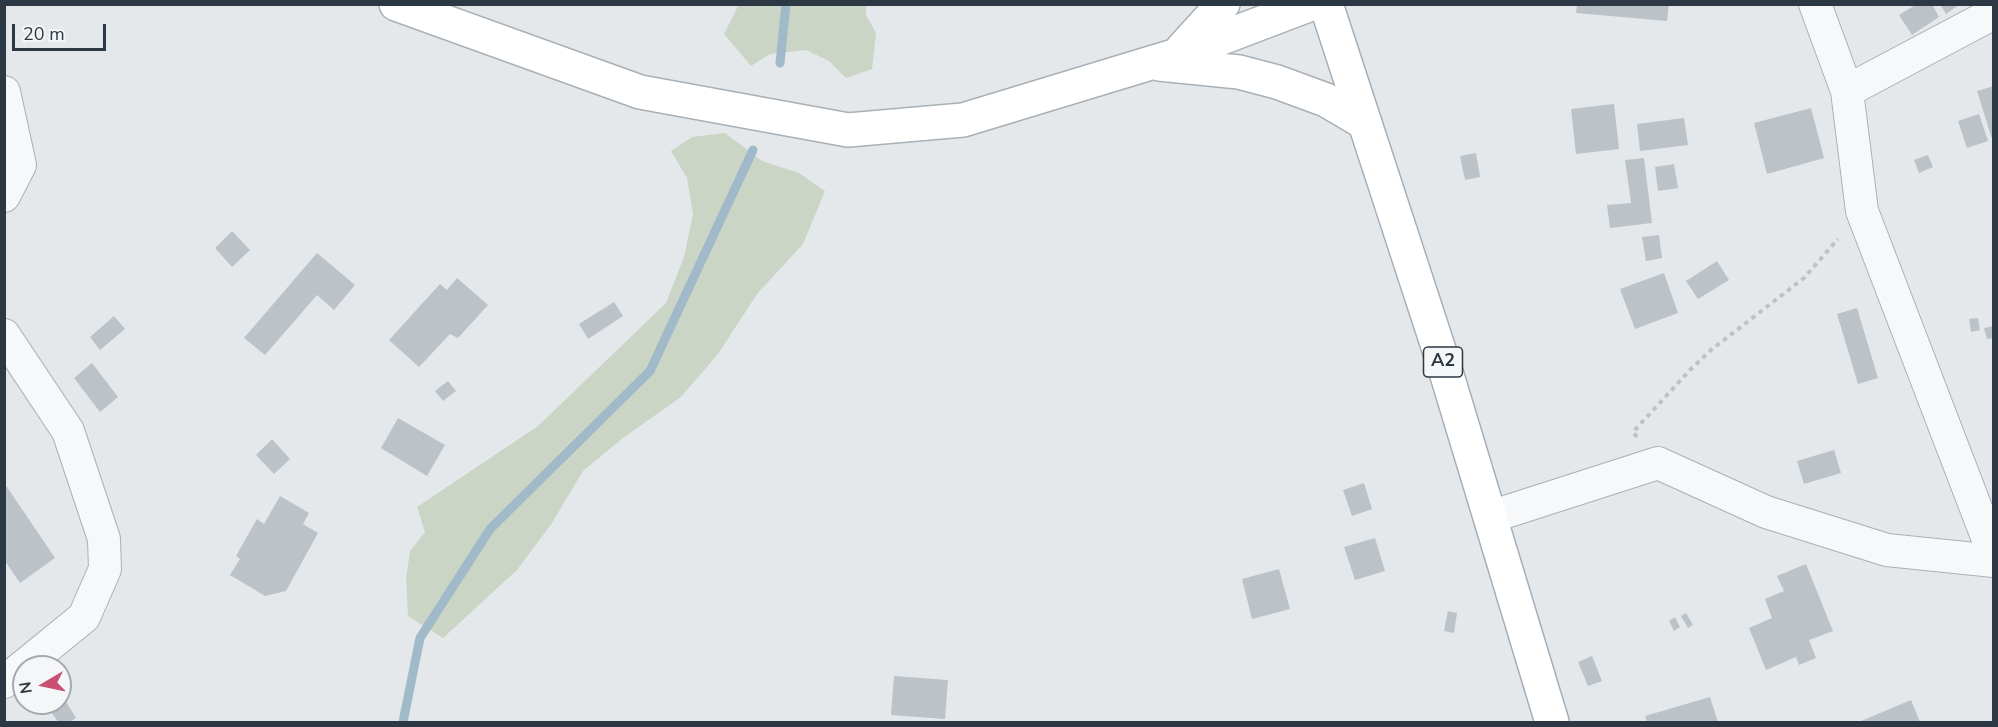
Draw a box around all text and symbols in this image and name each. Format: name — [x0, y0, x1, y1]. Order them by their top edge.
scale bar — [15, 12, 110, 50]
text: 20 m — [23, 22, 65, 46]
road number: A2 — [1424, 347, 1462, 377]
north arrow — [12, 655, 72, 715]
text: N — [14, 680, 38, 695]

